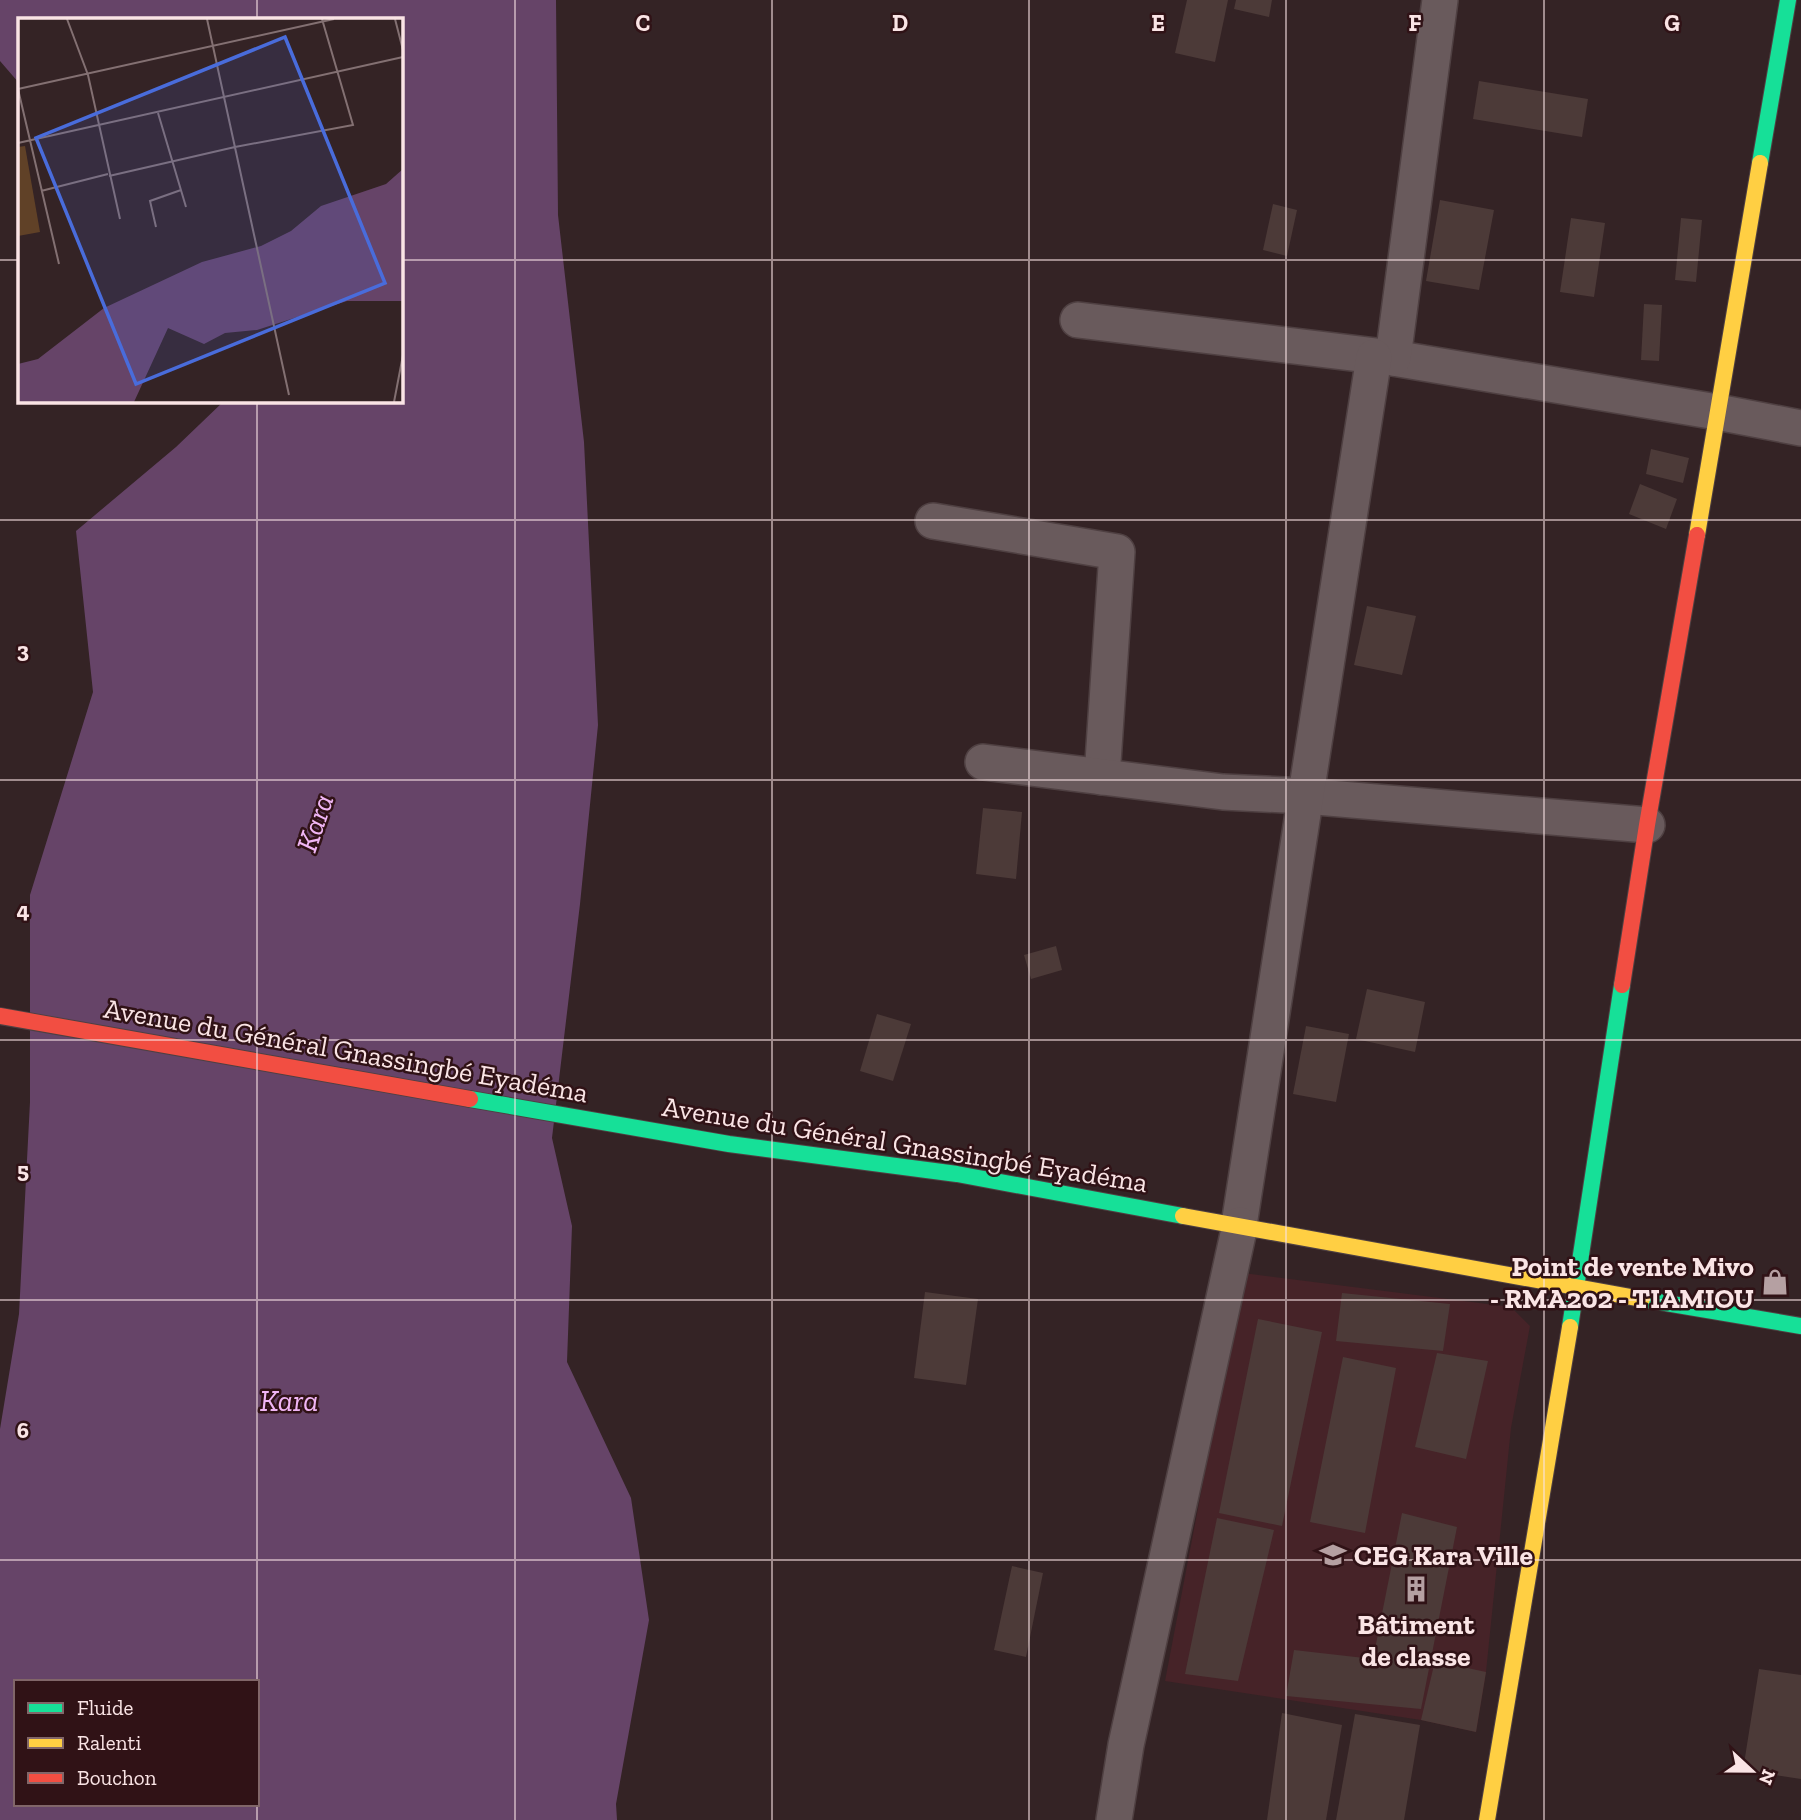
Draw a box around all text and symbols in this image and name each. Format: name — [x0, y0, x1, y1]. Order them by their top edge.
text: C — [636, 9, 650, 37]
text: D — [892, 9, 908, 37]
text: E — [1151, 9, 1165, 37]
text: F — [1408, 9, 1422, 37]
text: G — [1664, 9, 1680, 37]
inset map — [18, 18, 402, 402]
text: 3 — [17, 636, 29, 664]
water label: Kara — [288, 789, 342, 857]
text: 4 — [16, 896, 30, 924]
street label: Avenue du Général Gnassingbé Eyadéma — [101, 992, 591, 1109]
street label: Avenue du Général Gnassingbé Eyadéma — [660, 1090, 1150, 1199]
text: 5 — [17, 1156, 29, 1184]
place label: Point de vente Mivo - RMA202 - TIAMIOU — [1490, 1250, 1754, 1315]
shop icon: Point de vente Mivo - RMA202 - TIAMIOU — [1760, 1267, 1790, 1297]
water label: Kara — [260, 1383, 318, 1419]
text: 6 — [17, 1416, 29, 1444]
place label: CEG Kara Ville — [1354, 1539, 1533, 1572]
school or university icon: CEG Kara Ville — [1318, 1540, 1348, 1570]
building icon: Bâtiment de classe — [1401, 1574, 1431, 1604]
place label: Bâtiment de classe — [1358, 1608, 1475, 1673]
legend — [14, 1680, 259, 1806]
text: Fluide — [77, 1695, 133, 1720]
text: Ralenti — [77, 1730, 141, 1755]
north arrow — [1717, 1736, 1787, 1806]
text: Bouchon — [77, 1765, 157, 1790]
text: N — [1754, 1766, 1781, 1788]

